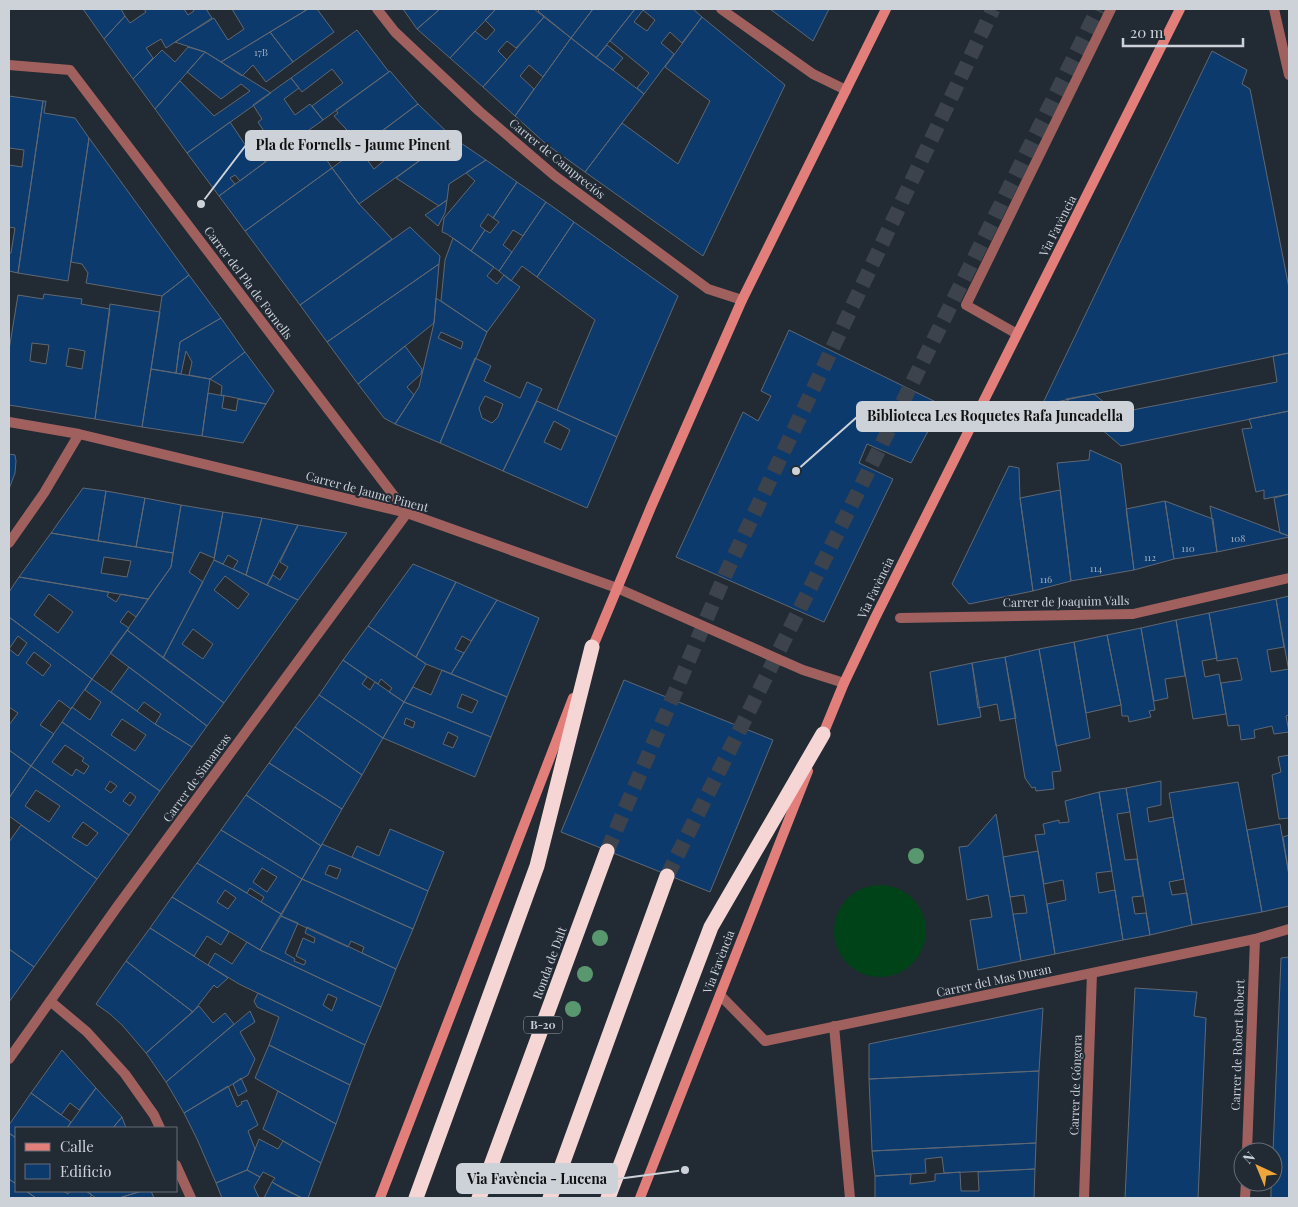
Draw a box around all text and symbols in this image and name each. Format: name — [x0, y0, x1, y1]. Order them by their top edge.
scale bar — [1123, 15, 1243, 47]
text: 20 m — [1130, 22, 1164, 42]
house number: 17B — [254, 45, 268, 59]
street label: Carrer de Campreciós — [506, 115, 609, 202]
callout: Pla de Fornells - Jaume Pinent — [246, 131, 461, 160]
text: Pla de Fornells - Jaume Pinent — [256, 135, 451, 154]
street label: Via Favència — [1034, 192, 1079, 260]
street label: Carrer del Pla de Fornells — [201, 223, 297, 342]
callout: Biblioteca Les Roquetes Rafa Juncadella — [857, 402, 1133, 431]
text: Biblioteca Les Roquetes Rafa Juncadella — [867, 406, 1124, 425]
street label: Carrer de Jaume Pinent — [304, 467, 431, 515]
house number: 108 — [1231, 531, 1245, 545]
house number: 110 — [1181, 541, 1195, 555]
house number: 112 — [1144, 550, 1156, 564]
street label: Via Favència — [853, 554, 897, 622]
house number: 114 — [1090, 561, 1102, 575]
house number: 116 — [1040, 572, 1052, 586]
street label: Carrer de Joaquim Valls — [1003, 592, 1129, 610]
street label: Carrer de Simancas — [159, 730, 234, 825]
street label: Ronda de Dalt — [529, 924, 570, 1001]
street label: Via Favència — [698, 928, 737, 996]
street label: Carrer del Mas Duran — [935, 960, 1053, 1000]
street label: Carrer de Robert Robert — [1227, 978, 1247, 1111]
road number: B-20 — [524, 1016, 562, 1034]
street label: Carrer de Góngora — [1065, 1034, 1085, 1136]
legend — [15, 1127, 178, 1192]
text: Calle — [60, 1136, 94, 1156]
north arrow — [1233, 1142, 1283, 1192]
text: N — [1238, 1147, 1259, 1168]
text: Edificio — [60, 1161, 111, 1181]
callout: Via Favència - Lucena — [457, 1164, 617, 1193]
text: Via Favència - Lucena — [466, 1169, 608, 1188]

